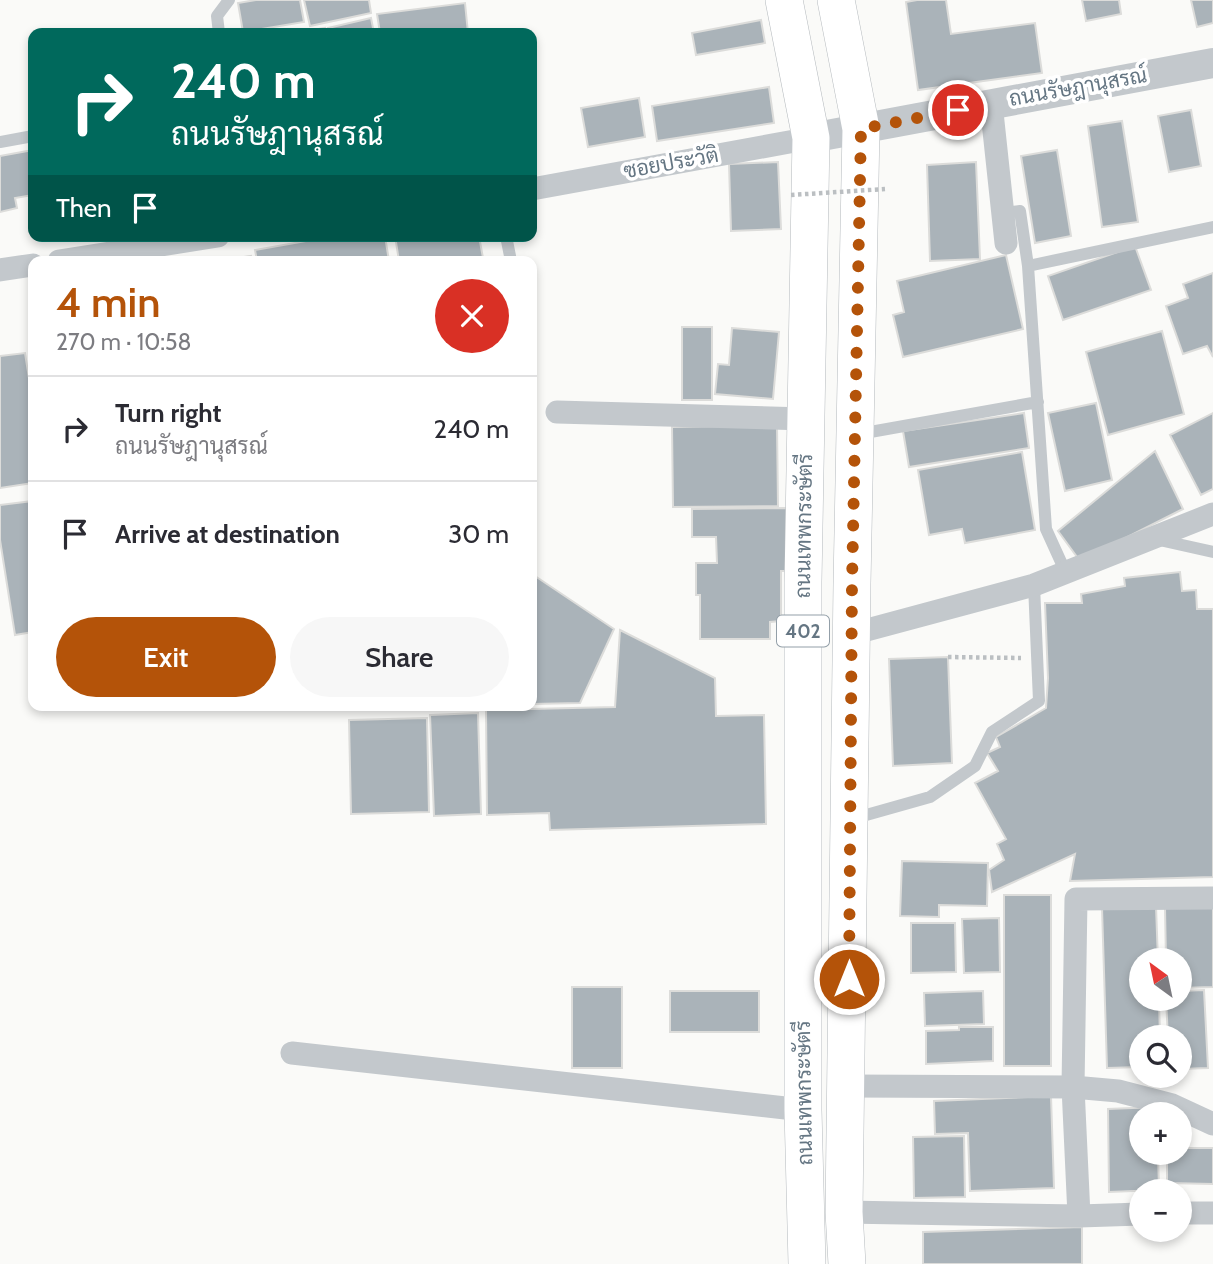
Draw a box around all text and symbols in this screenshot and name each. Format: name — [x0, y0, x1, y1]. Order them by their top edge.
text: 240 m — [171, 51, 316, 110]
icon: right — [56, 56, 147, 147]
street label: ถนนรัษฎานุสรณ์ — [1007, 61, 1149, 113]
pin — [928, 80, 988, 140]
icon: arrive — [939, 91, 977, 129]
text: ถนนรัษฎานุสรณ์ — [171, 114, 384, 153]
street label: ซอยประวัติ — [622, 142, 720, 183]
icon: arrive — [126, 189, 164, 227]
text: Then — [56, 192, 112, 224]
text: 4 min — [56, 276, 160, 328]
button: close — [435, 279, 509, 353]
text: 270 m · 10:58 — [56, 328, 191, 356]
text: Turn right — [115, 397, 221, 429]
icon: right — [56, 410, 94, 448]
text: 240 m — [434, 413, 509, 445]
text: ถนนรัษฎานุสรณ์ — [115, 432, 268, 460]
street label: ถนนเทพกระษัตรี — [790, 453, 817, 599]
icon: arrive — [56, 515, 94, 553]
text: Arrive at destination — [115, 518, 340, 550]
text: 30 m — [448, 518, 509, 550]
road number: 402 — [777, 616, 829, 646]
button: Exit — [56, 617, 276, 697]
button: Share — [290, 617, 509, 697]
position arrow — [812, 942, 886, 1016]
north arrow — [1129, 948, 1192, 1012]
map controls — [1129, 948, 1192, 1242]
street label: ถนนเทพกระษัตรี — [790, 1020, 817, 1166]
button: search — [1129, 1025, 1192, 1088]
button: + — [1129, 1102, 1192, 1165]
button: − — [1129, 1179, 1192, 1242]

